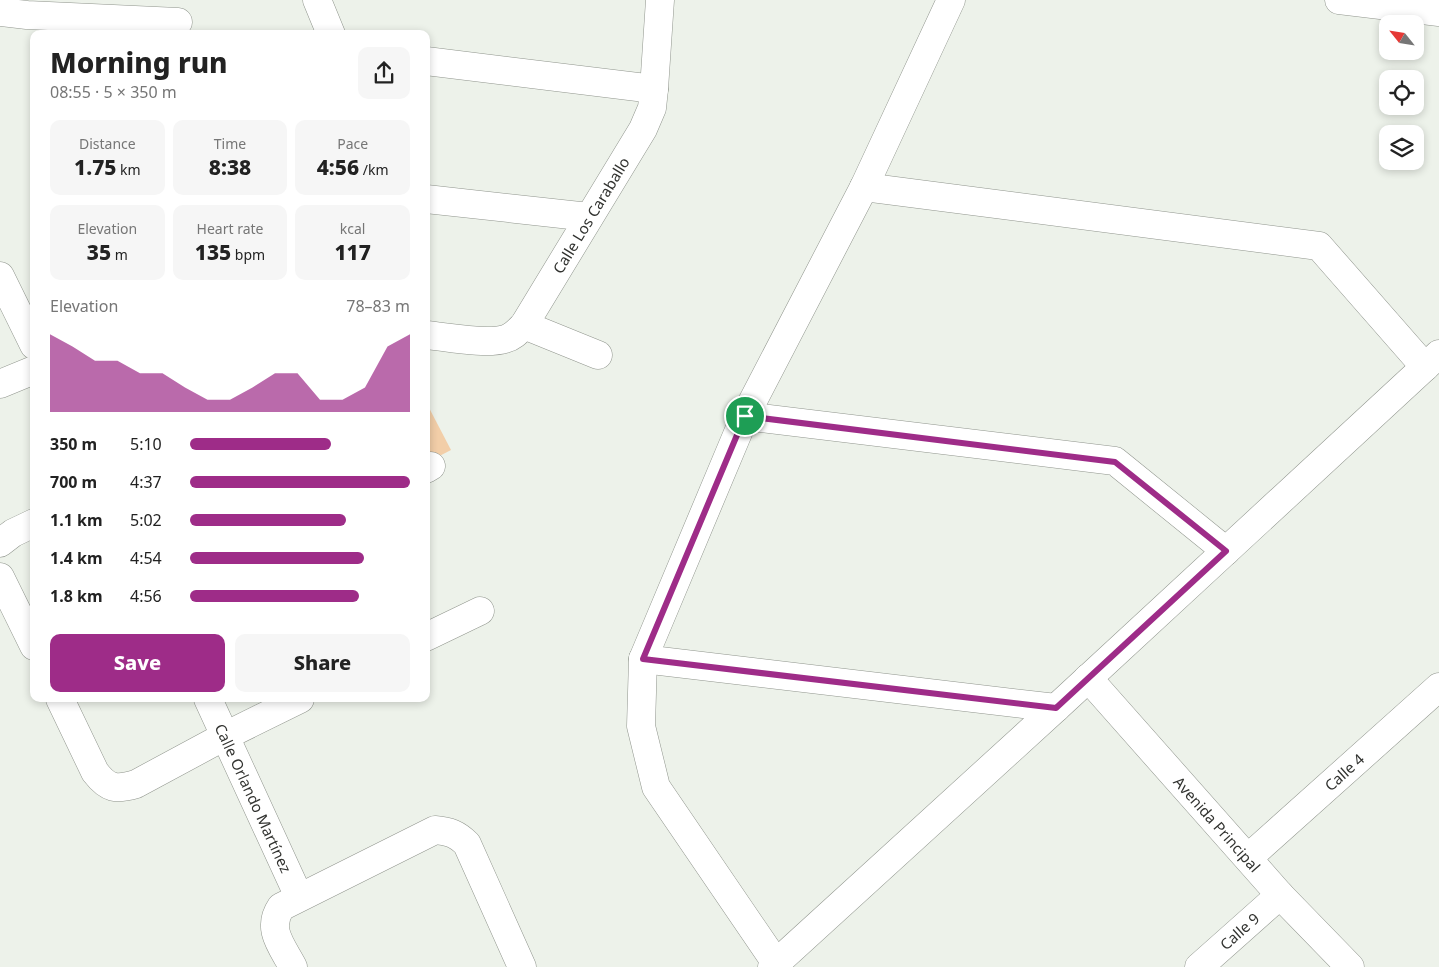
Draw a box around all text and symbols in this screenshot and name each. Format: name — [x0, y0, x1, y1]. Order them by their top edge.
north arrow — [1379, 15, 1424, 60]
map controls — [1379, 15, 1424, 170]
text: Morning run — [50, 43, 228, 81]
button: share — [358, 47, 410, 99]
button: locate — [1379, 70, 1424, 115]
text: 08:55 · 5 × 350 m — [50, 81, 177, 103]
button: layers — [1379, 125, 1424, 170]
text: Distance — [79, 134, 136, 153]
text: Time — [214, 134, 246, 153]
text: Pace — [337, 134, 368, 153]
text: 1.75 — [74, 153, 116, 181]
text: 8:38 — [209, 153, 251, 181]
text: 4:56 — [317, 153, 359, 181]
street label: Calle Los Caraballo — [548, 153, 634, 277]
text: km — [116, 160, 141, 179]
text: /km — [359, 160, 389, 179]
text: Elevation — [77, 219, 137, 238]
text: Heart rate — [197, 219, 263, 238]
text: kcal — [340, 219, 365, 238]
text: 35 — [87, 238, 111, 266]
text: 135 — [195, 238, 231, 266]
text: 117 — [334, 238, 371, 266]
text: m — [111, 245, 128, 264]
text: bpm — [231, 245, 265, 264]
text: Elevation — [50, 295, 118, 317]
text: 78–83 m — [346, 295, 410, 317]
pin — [724, 395, 766, 437]
icon: arrive — [731, 402, 759, 430]
text: 350 m — [50, 433, 97, 455]
text: 5:10 — [130, 433, 162, 455]
text: 700 m — [50, 471, 97, 493]
text: 4:37 — [130, 471, 162, 493]
text: 1.1 km — [50, 509, 102, 531]
text: 5:02 — [130, 509, 162, 531]
text: 1.4 km — [50, 547, 102, 569]
text: 4:54 — [130, 547, 162, 569]
text: 1.8 km — [50, 585, 102, 607]
text: 4:56 — [130, 585, 162, 607]
button: Save — [50, 634, 225, 692]
button: Share — [235, 634, 410, 692]
street label: Calle Orlando Martínez — [211, 720, 296, 876]
street label: Calle 4 — [1320, 749, 1368, 795]
street label: Avenida Principal — [1169, 772, 1265, 876]
street label: Calle 9 — [1215, 908, 1263, 954]

